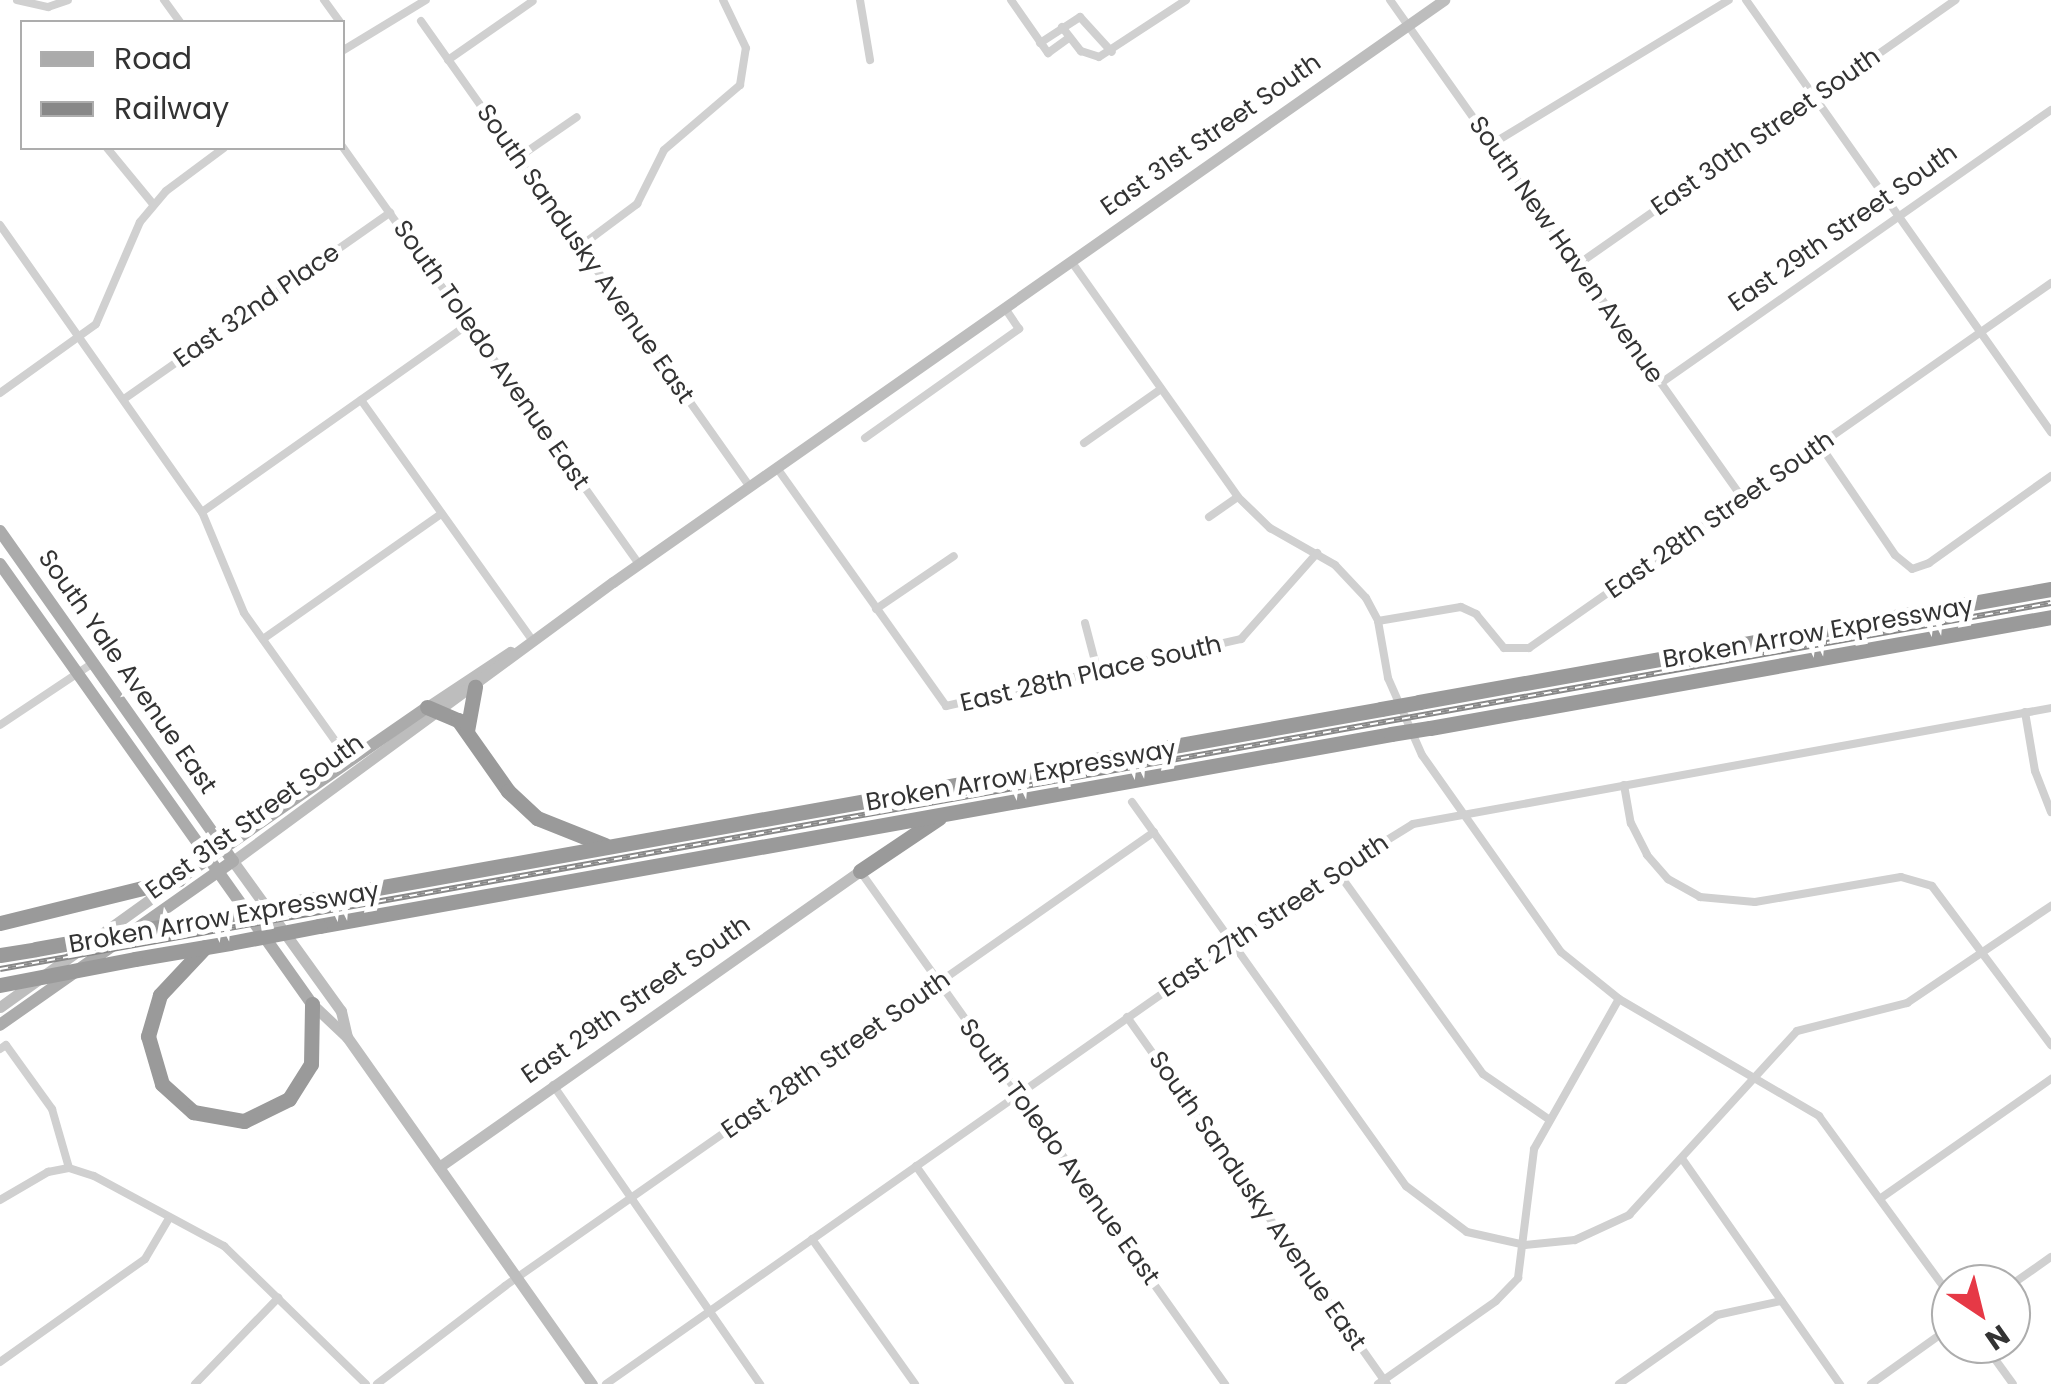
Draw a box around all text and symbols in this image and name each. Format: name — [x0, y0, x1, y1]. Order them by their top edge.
legend — [20, 20, 345, 150]
text: Road — [114, 37, 192, 80]
street label: East 30th Street South — [1646, 42, 1886, 222]
street label: East 31st Street South — [1095, 48, 1327, 222]
text: Railway — [114, 87, 229, 130]
street label: South Sandusky Avenue East — [470, 99, 700, 409]
street label: South New Haven Avenue — [1462, 111, 1670, 389]
street label: East 29th Street South — [1723, 138, 1963, 318]
street label: South Toledo Avenue East — [386, 215, 596, 495]
street label: East 32nd Place — [168, 238, 346, 374]
street label: East 28th Street South — [1600, 425, 1840, 605]
street label: South Yale Avenue East — [31, 544, 223, 800]
street label: Broken Arrow Expressway — [1661, 591, 1975, 675]
street label: East 28th Place South — [957, 629, 1225, 719]
street label: East 31st Street South — [140, 728, 370, 906]
street label: Broken Arrow Expressway — [864, 734, 1178, 818]
street label: East 27th Street South — [1154, 828, 1394, 1004]
street label: Broken Arrow Expressway — [67, 876, 381, 960]
street label: East 29th Street South — [516, 910, 756, 1090]
street label: East 28th Street South — [716, 965, 956, 1145]
street label: South Toledo Avenue East — [952, 1013, 1166, 1291]
street label: South Sandusky Avenue East — [1142, 1046, 1372, 1356]
north arrow — [1931, 1264, 2031, 1364]
text: N — [1978, 1315, 2017, 1359]

